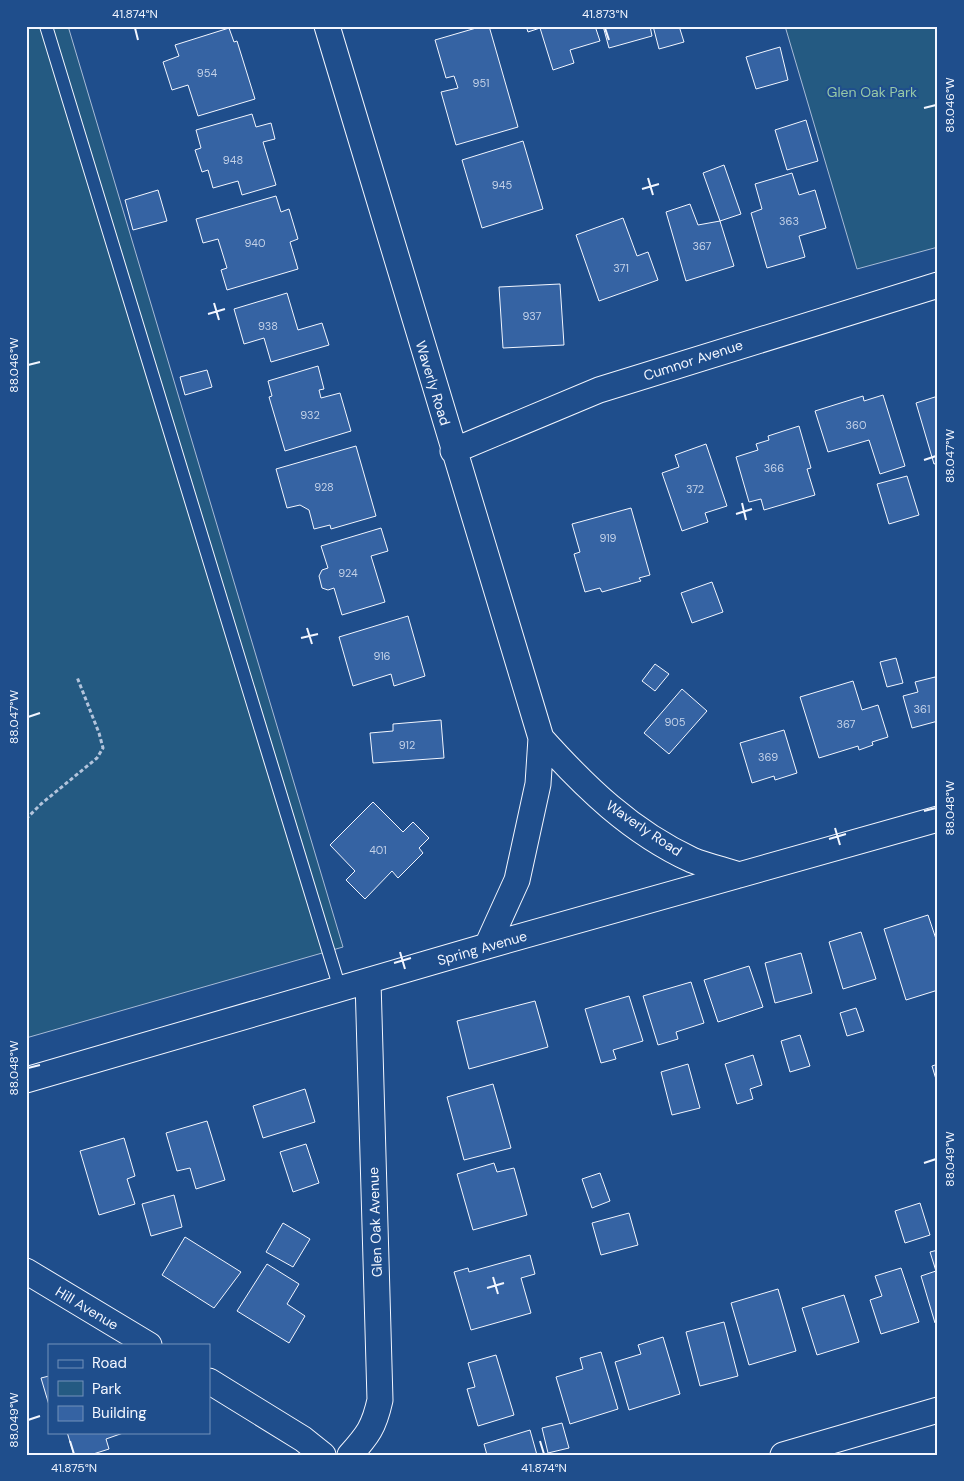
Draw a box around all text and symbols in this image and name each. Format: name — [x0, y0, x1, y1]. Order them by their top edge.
text: 41.874°N — [112, 6, 158, 22]
text: 41.873°N — [582, 6, 628, 22]
house number: 954 — [197, 66, 217, 80]
house number: 951 — [472, 76, 490, 90]
text: 88.046°W — [942, 77, 958, 133]
park label: Glen Oak Park — [827, 83, 917, 101]
house number: 948 — [223, 153, 243, 167]
house number: 945 — [492, 178, 512, 192]
house number: 363 — [779, 214, 799, 228]
house number: 940 — [244, 236, 266, 250]
house number: 367 — [693, 239, 712, 253]
house number: 371 — [613, 261, 629, 275]
house number: 937 — [523, 309, 542, 323]
house number: 938 — [258, 319, 278, 333]
street label: Cumnor Avenue — [641, 335, 745, 385]
text: 88.046°W — [6, 337, 22, 393]
street label: Waverly Road — [412, 338, 454, 428]
house number: 932 — [300, 408, 320, 422]
house number: 360 — [846, 418, 866, 432]
text: 88.047°W — [942, 429, 958, 483]
house number: 366 — [764, 461, 784, 475]
house number: 928 — [314, 480, 334, 494]
house number: 372 — [686, 482, 704, 496]
house number: 919 — [599, 531, 617, 545]
house number: 924 — [338, 566, 358, 580]
house number: 916 — [373, 649, 391, 663]
text: 88.047°W — [6, 690, 22, 744]
house number: 361 — [914, 702, 930, 716]
house number: 905 — [664, 715, 686, 729]
house number: 367 — [837, 717, 856, 731]
house number: 912 — [399, 738, 415, 752]
house number: 369 — [758, 750, 778, 764]
text: 88.048°W — [942, 780, 958, 836]
street label: Waverly Road — [603, 796, 685, 860]
house number: 401 — [369, 843, 387, 857]
street label: Spring Avenue — [435, 927, 529, 969]
text: 88.048°W — [6, 1040, 22, 1096]
text: 88.049°W — [942, 1131, 958, 1187]
street label: Glen Oak Avenue — [364, 1167, 386, 1277]
street label: Hill Avenue — [52, 1282, 122, 1334]
legend — [48, 1344, 210, 1434]
text: Road — [92, 1353, 127, 1373]
text: Park — [92, 1379, 122, 1399]
text: 88.049°W — [6, 1392, 22, 1448]
text: Building — [92, 1403, 147, 1423]
text: 41.875°N — [51, 1460, 97, 1476]
text: 41.874°N — [521, 1460, 567, 1476]

